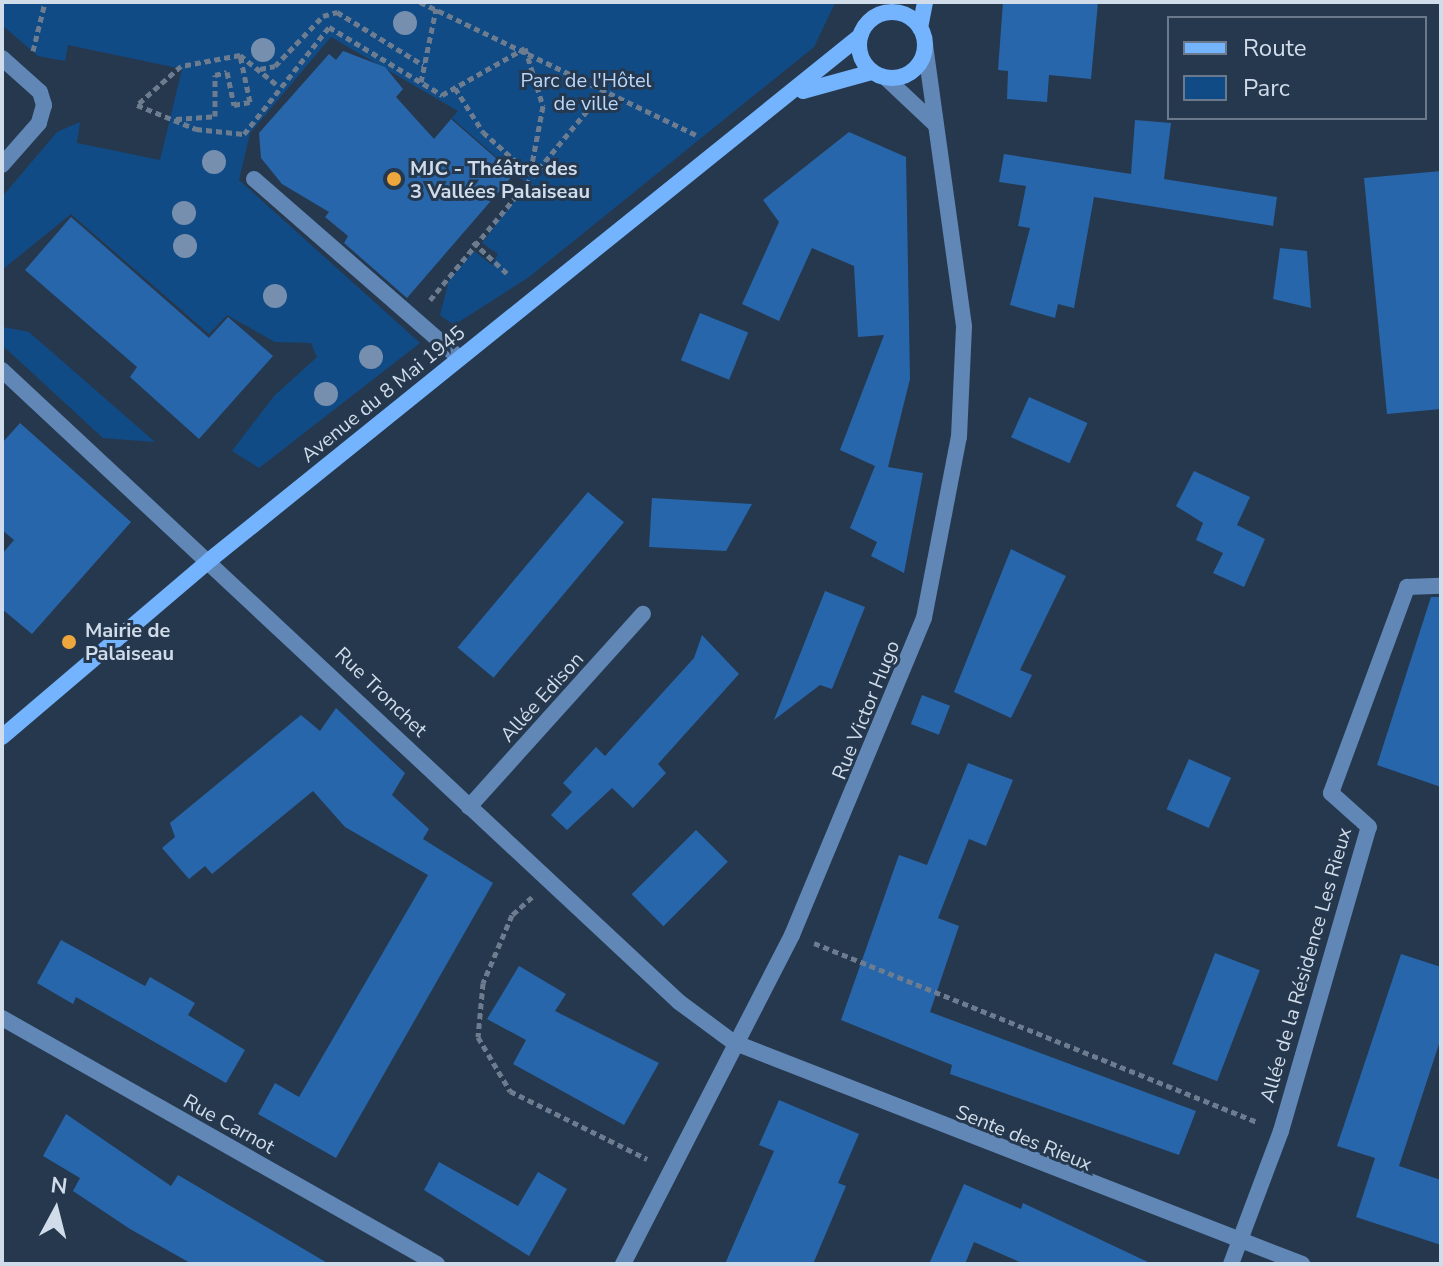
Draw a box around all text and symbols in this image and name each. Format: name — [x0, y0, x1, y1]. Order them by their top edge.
legend — [1167, 16, 1427, 120]
text: Route — [1243, 32, 1307, 64]
park label: Parc de l'Hôtel de ville — [521, 68, 651, 115]
text: Parc — [1243, 72, 1290, 104]
place label: MJC - Théâtre des 3 Vallées Palaiseau — [410, 156, 590, 203]
marker: MJC - Théâtre des 3 Vallées Palaiseau — [385, 170, 403, 188]
street label: Avenue du 8 Mai 1945 — [296, 321, 470, 467]
place label: Mairie de Palaiseau — [85, 618, 174, 665]
marker: Mairie de Palaiseau — [60, 633, 78, 651]
street label: Rue Victor Hugo — [827, 637, 905, 783]
street label: Rue Tronchet — [330, 642, 432, 742]
street label: Allée Edison — [495, 647, 589, 747]
street label: Allée de la Résidence Les Rieux — [1255, 825, 1357, 1105]
street label: Rue Carnot — [179, 1089, 279, 1159]
street label: Sente des Rieux — [953, 1100, 1095, 1176]
north arrow — [16, 1170, 96, 1250]
text: N — [49, 1170, 69, 1202]

